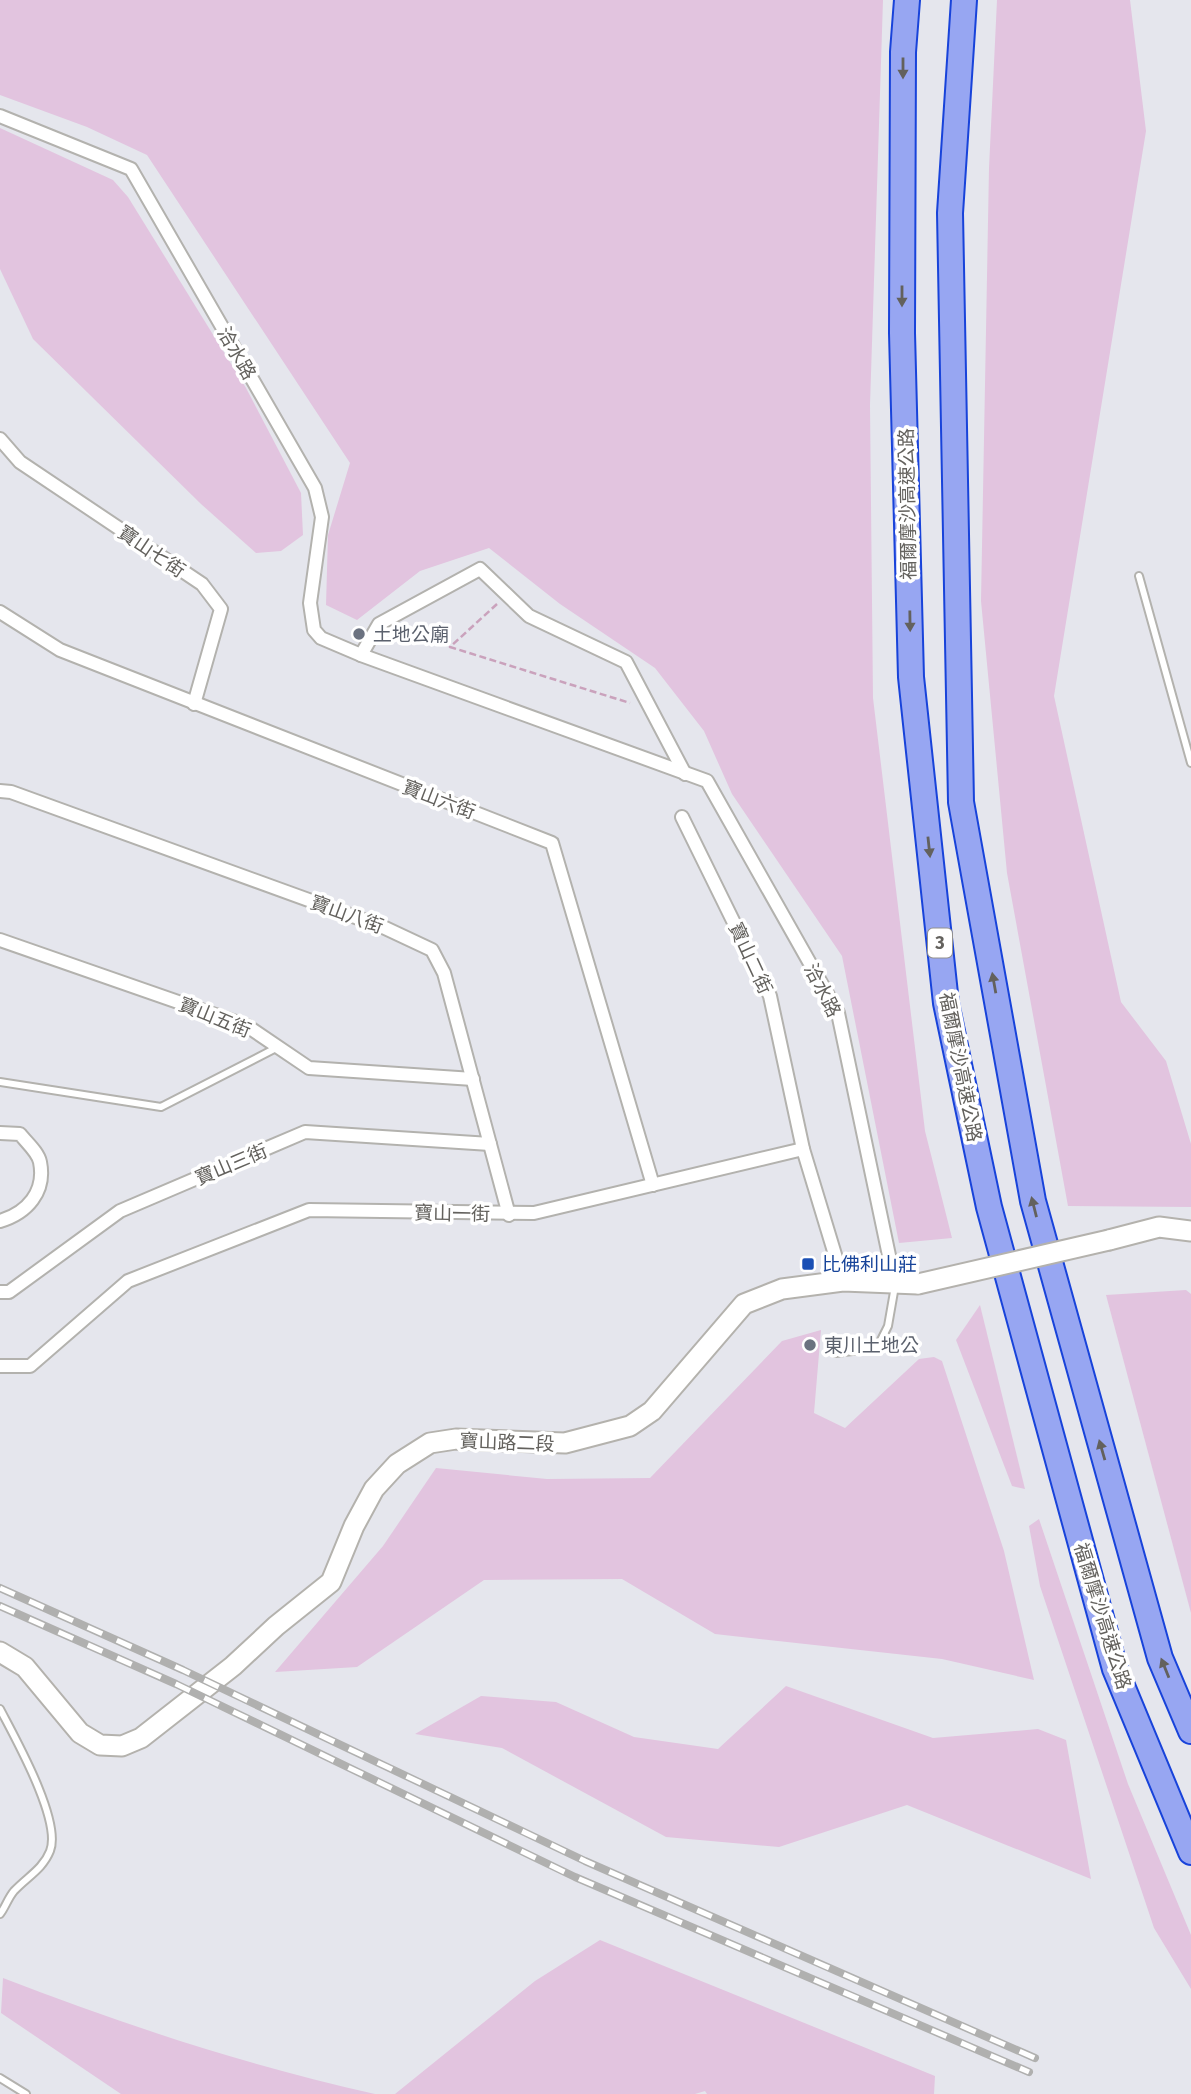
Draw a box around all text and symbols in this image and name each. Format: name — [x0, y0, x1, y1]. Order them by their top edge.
one-way arrow — [897, 57, 909, 79]
one-way arrow — [896, 285, 908, 307]
street label: 洽水路 — [212, 323, 261, 384]
street label: 福爾摩沙高速公路 — [895, 428, 920, 580]
street label: 寶山七街 — [114, 521, 190, 582]
one-way arrow — [904, 610, 915, 632]
place label: 土地公廟 — [373, 623, 449, 646]
marker: 土地公廟 — [351, 626, 367, 642]
street label: 寶山六街 — [399, 775, 478, 824]
one-way arrow — [924, 837, 935, 859]
street label: 寶山八街 — [307, 891, 386, 938]
street label: 寶山二街 — [724, 919, 777, 998]
road number: 3 — [928, 928, 952, 958]
street label: 洽水路 — [799, 960, 846, 1021]
one-way arrow — [988, 972, 999, 994]
street label: 福爾摩沙高速公路 — [935, 990, 986, 1144]
street label: 寶山五街 — [175, 993, 254, 1042]
street label: 寶山三街 — [192, 1139, 271, 1190]
one-way arrow — [1028, 1196, 1039, 1218]
street label: 寶山一街 — [414, 1201, 490, 1226]
place label: 比佛利山莊 — [822, 1253, 917, 1276]
marker: 比佛利山莊 — [800, 1256, 816, 1272]
place label: 東川土地公 — [824, 1334, 919, 1357]
marker: 東川土地公 — [802, 1337, 818, 1353]
street label: 寶山路二段 — [459, 1429, 555, 1456]
one-way arrow — [1096, 1438, 1107, 1460]
street label: 福爾摩沙高速公路 — [1069, 1540, 1136, 1692]
one-way arrow — [1159, 1657, 1170, 1678]

